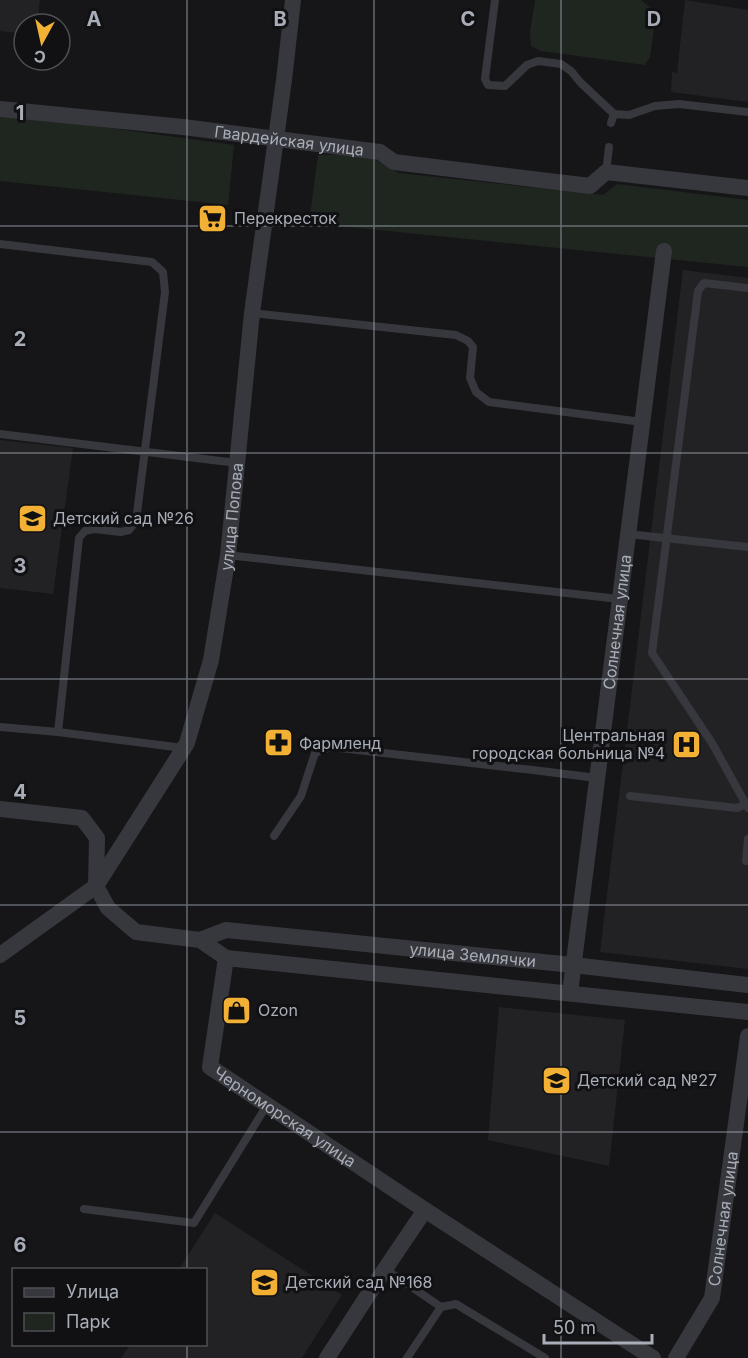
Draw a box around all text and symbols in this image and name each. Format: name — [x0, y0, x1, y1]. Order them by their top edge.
text: A — [87, 7, 102, 31]
text: B — [273, 7, 287, 31]
text: C — [461, 7, 475, 31]
text: D — [647, 7, 661, 31]
north arrow — [12, 12, 72, 72]
text: С — [33, 46, 47, 68]
text: 1 — [16, 101, 24, 125]
street label: Гвардейская улица — [213, 121, 365, 160]
supermarket icon: Перекресток — [197, 202, 229, 234]
place label: Перекресток — [234, 208, 337, 228]
text: 2 — [14, 327, 26, 351]
street label: улица Попова — [216, 462, 247, 572]
school or university icon: Детский сад №26 — [16, 502, 48, 534]
place label: Детский сад №26 — [53, 508, 194, 528]
street label: Солнечная улица — [599, 553, 635, 691]
text: 3 — [14, 554, 26, 578]
place label: Центральная городская больница №4 — [472, 725, 665, 763]
pharmacy icon: Фармленд — [262, 727, 294, 759]
hospital icon: Центральная городская больница №4 — [670, 728, 702, 760]
place label: Фармленд — [299, 733, 381, 753]
text: 4 — [13, 780, 27, 804]
street label: улица Землячки — [409, 939, 537, 971]
shop icon: Ozon — [221, 994, 253, 1026]
place label: Ozon — [258, 1000, 298, 1020]
text: 5 — [14, 1006, 26, 1030]
street label: Черноморская улица — [210, 1062, 360, 1171]
school or university icon: Детский сад №27 — [540, 1064, 572, 1096]
place label: Детский сад №27 — [577, 1070, 717, 1090]
street label: Солнечная улица — [704, 1150, 742, 1287]
text: 6 — [14, 1233, 27, 1257]
school or university icon: Детский сад №168 — [248, 1266, 280, 1298]
legend — [12, 1268, 207, 1346]
place label: Детский сад №168 — [285, 1272, 433, 1292]
text: Улица — [66, 1281, 119, 1302]
scale bar — [544, 1307, 652, 1345]
text: Парк — [66, 1311, 111, 1332]
text: 50 m — [553, 1317, 596, 1338]

